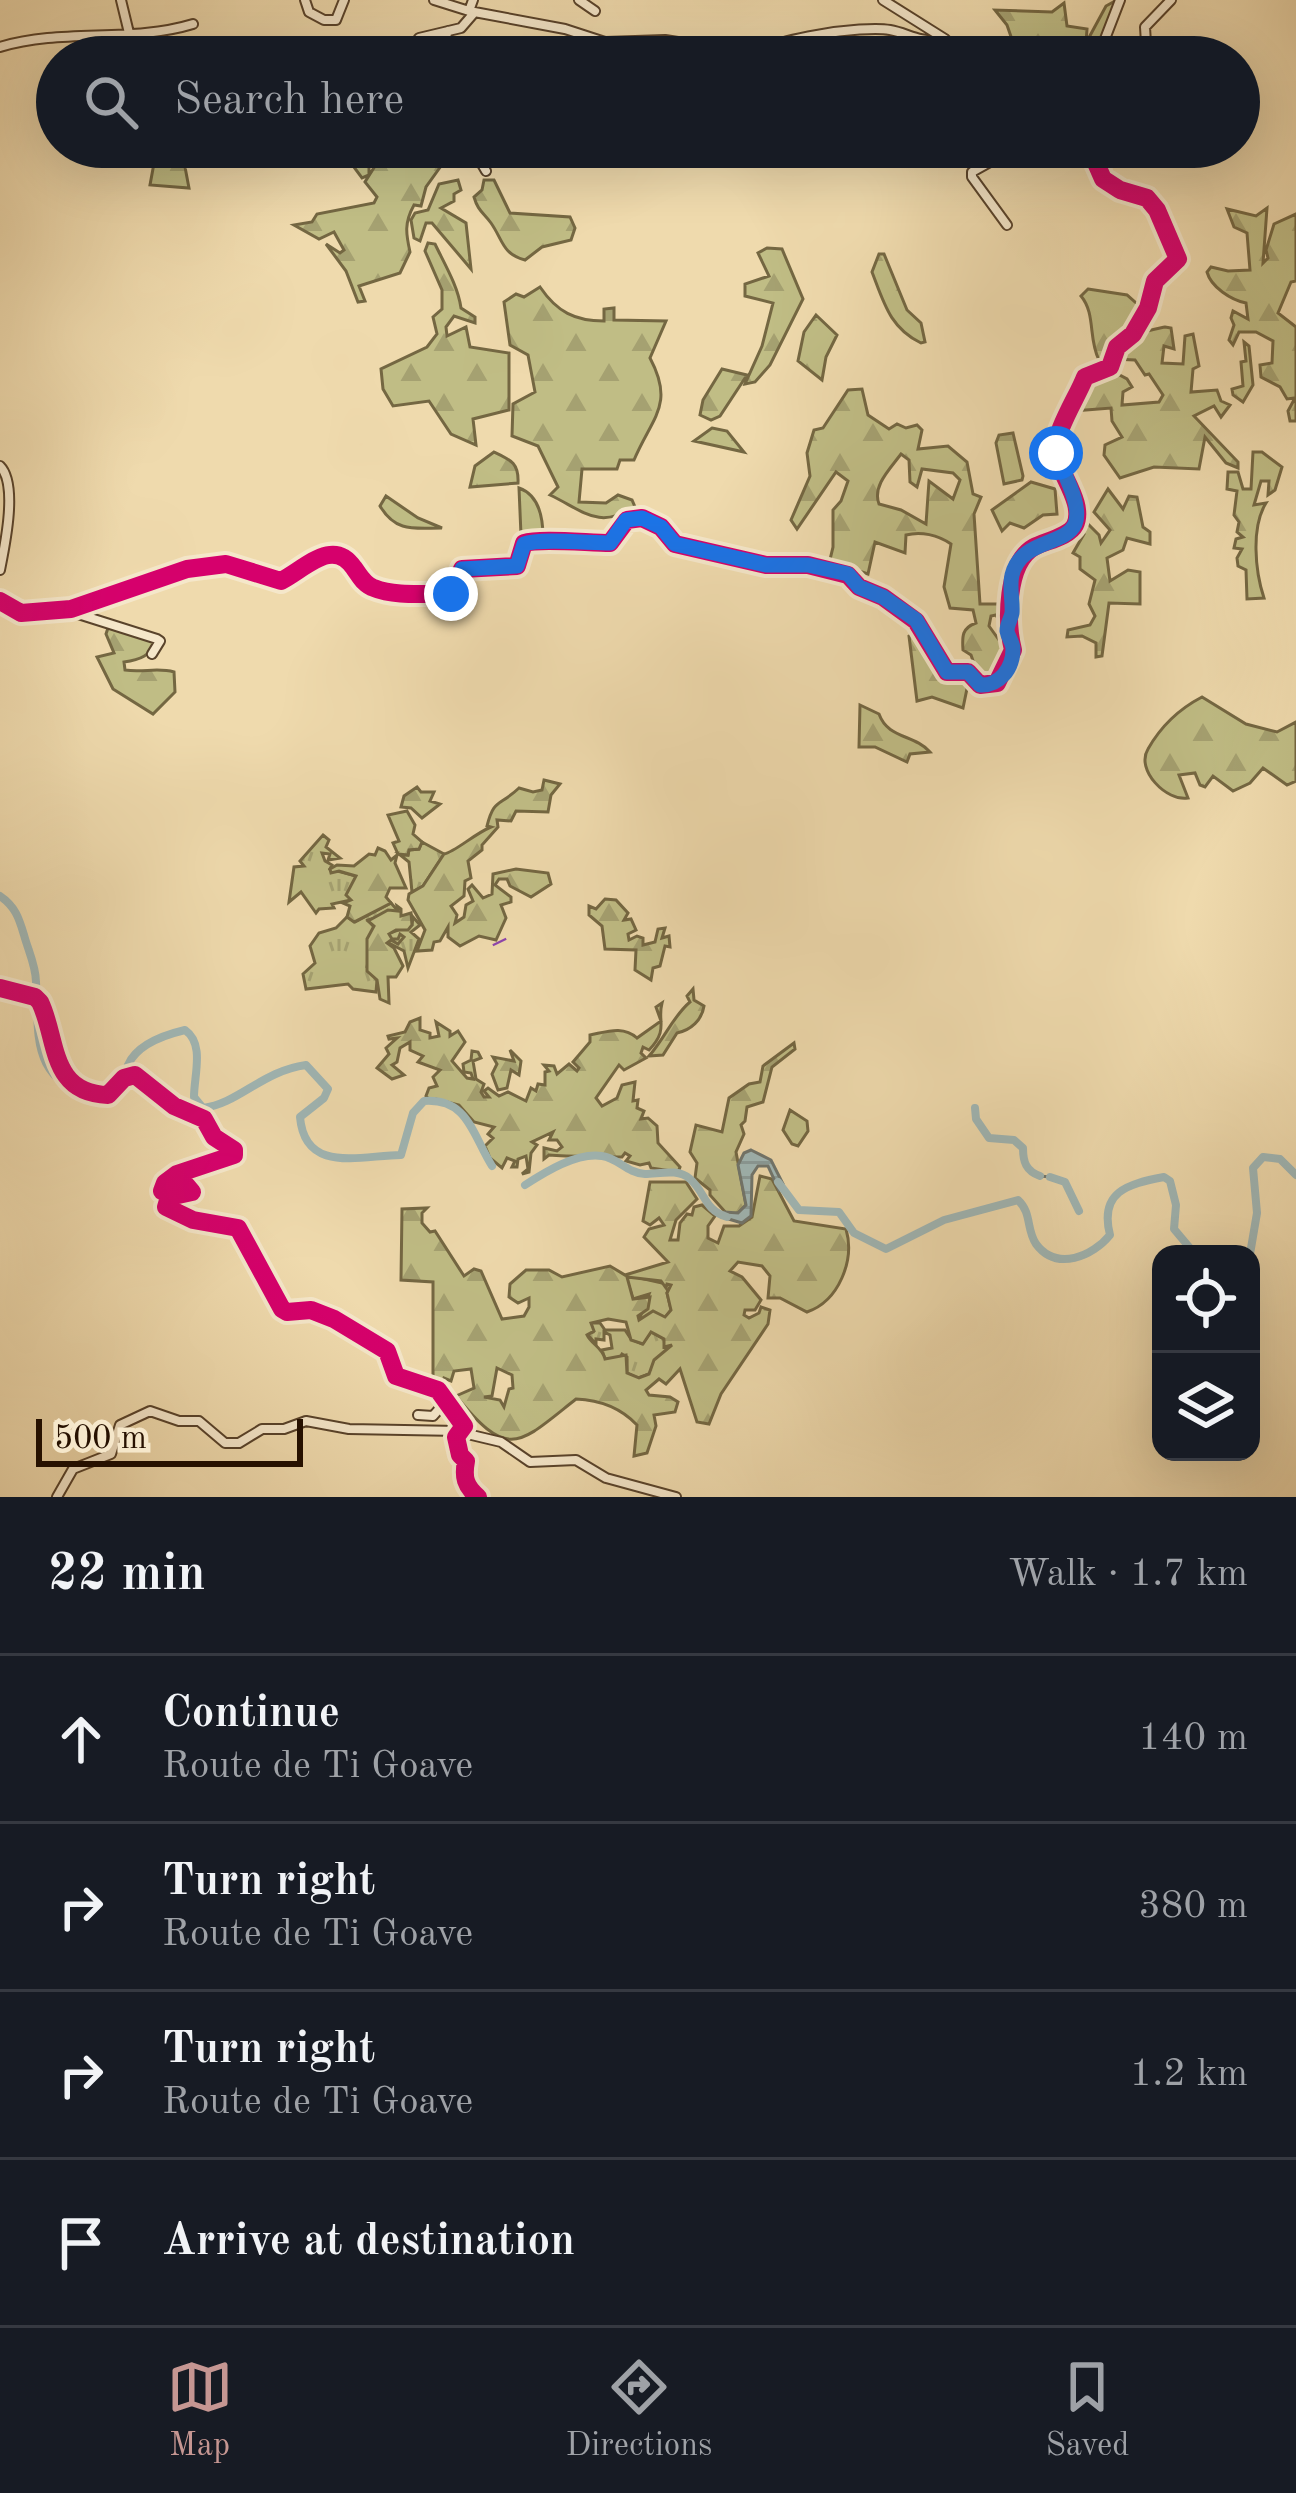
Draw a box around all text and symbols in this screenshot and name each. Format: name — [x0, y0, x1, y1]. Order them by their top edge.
search box — [36, 36, 1260, 168]
icon: search — [78, 69, 144, 135]
text: Search here — [174, 79, 404, 124]
route start — [1029, 426, 1083, 480]
route end — [424, 567, 478, 621]
map controls — [1152, 1245, 1260, 1461]
button: locate — [1152, 1245, 1260, 1353]
button: layers — [1152, 1353, 1260, 1461]
scale bar — [36, 1413, 303, 1466]
text: 500 m — [54, 1423, 147, 1456]
text: 22 min — [48, 1550, 206, 1601]
text: Walk · 1.7 km — [1008, 1555, 1248, 1594]
text: Continue — [162, 1692, 340, 1737]
icon: ahead — [48, 1706, 114, 1772]
text: 140 m — [1138, 1719, 1248, 1758]
text: Route de Ti Goave — [162, 1747, 473, 1786]
text: Turn right — [162, 1860, 375, 1905]
icon: right — [48, 1874, 114, 1940]
text: 380 m — [1138, 1887, 1248, 1926]
text: Route de Ti Goave — [162, 1915, 473, 1954]
text: Turn right — [162, 2028, 375, 2073]
icon: right — [48, 2042, 114, 2108]
text: 1.2 km — [1130, 2055, 1248, 2094]
text: Route de Ti Goave — [162, 2083, 473, 2122]
icon: arrive — [48, 2210, 114, 2276]
text: Arrive at destination — [162, 2220, 575, 2265]
tab: Map — [167, 2354, 233, 2467]
tab: Directions — [566, 2354, 712, 2467]
tab: Saved — [1045, 2354, 1129, 2467]

